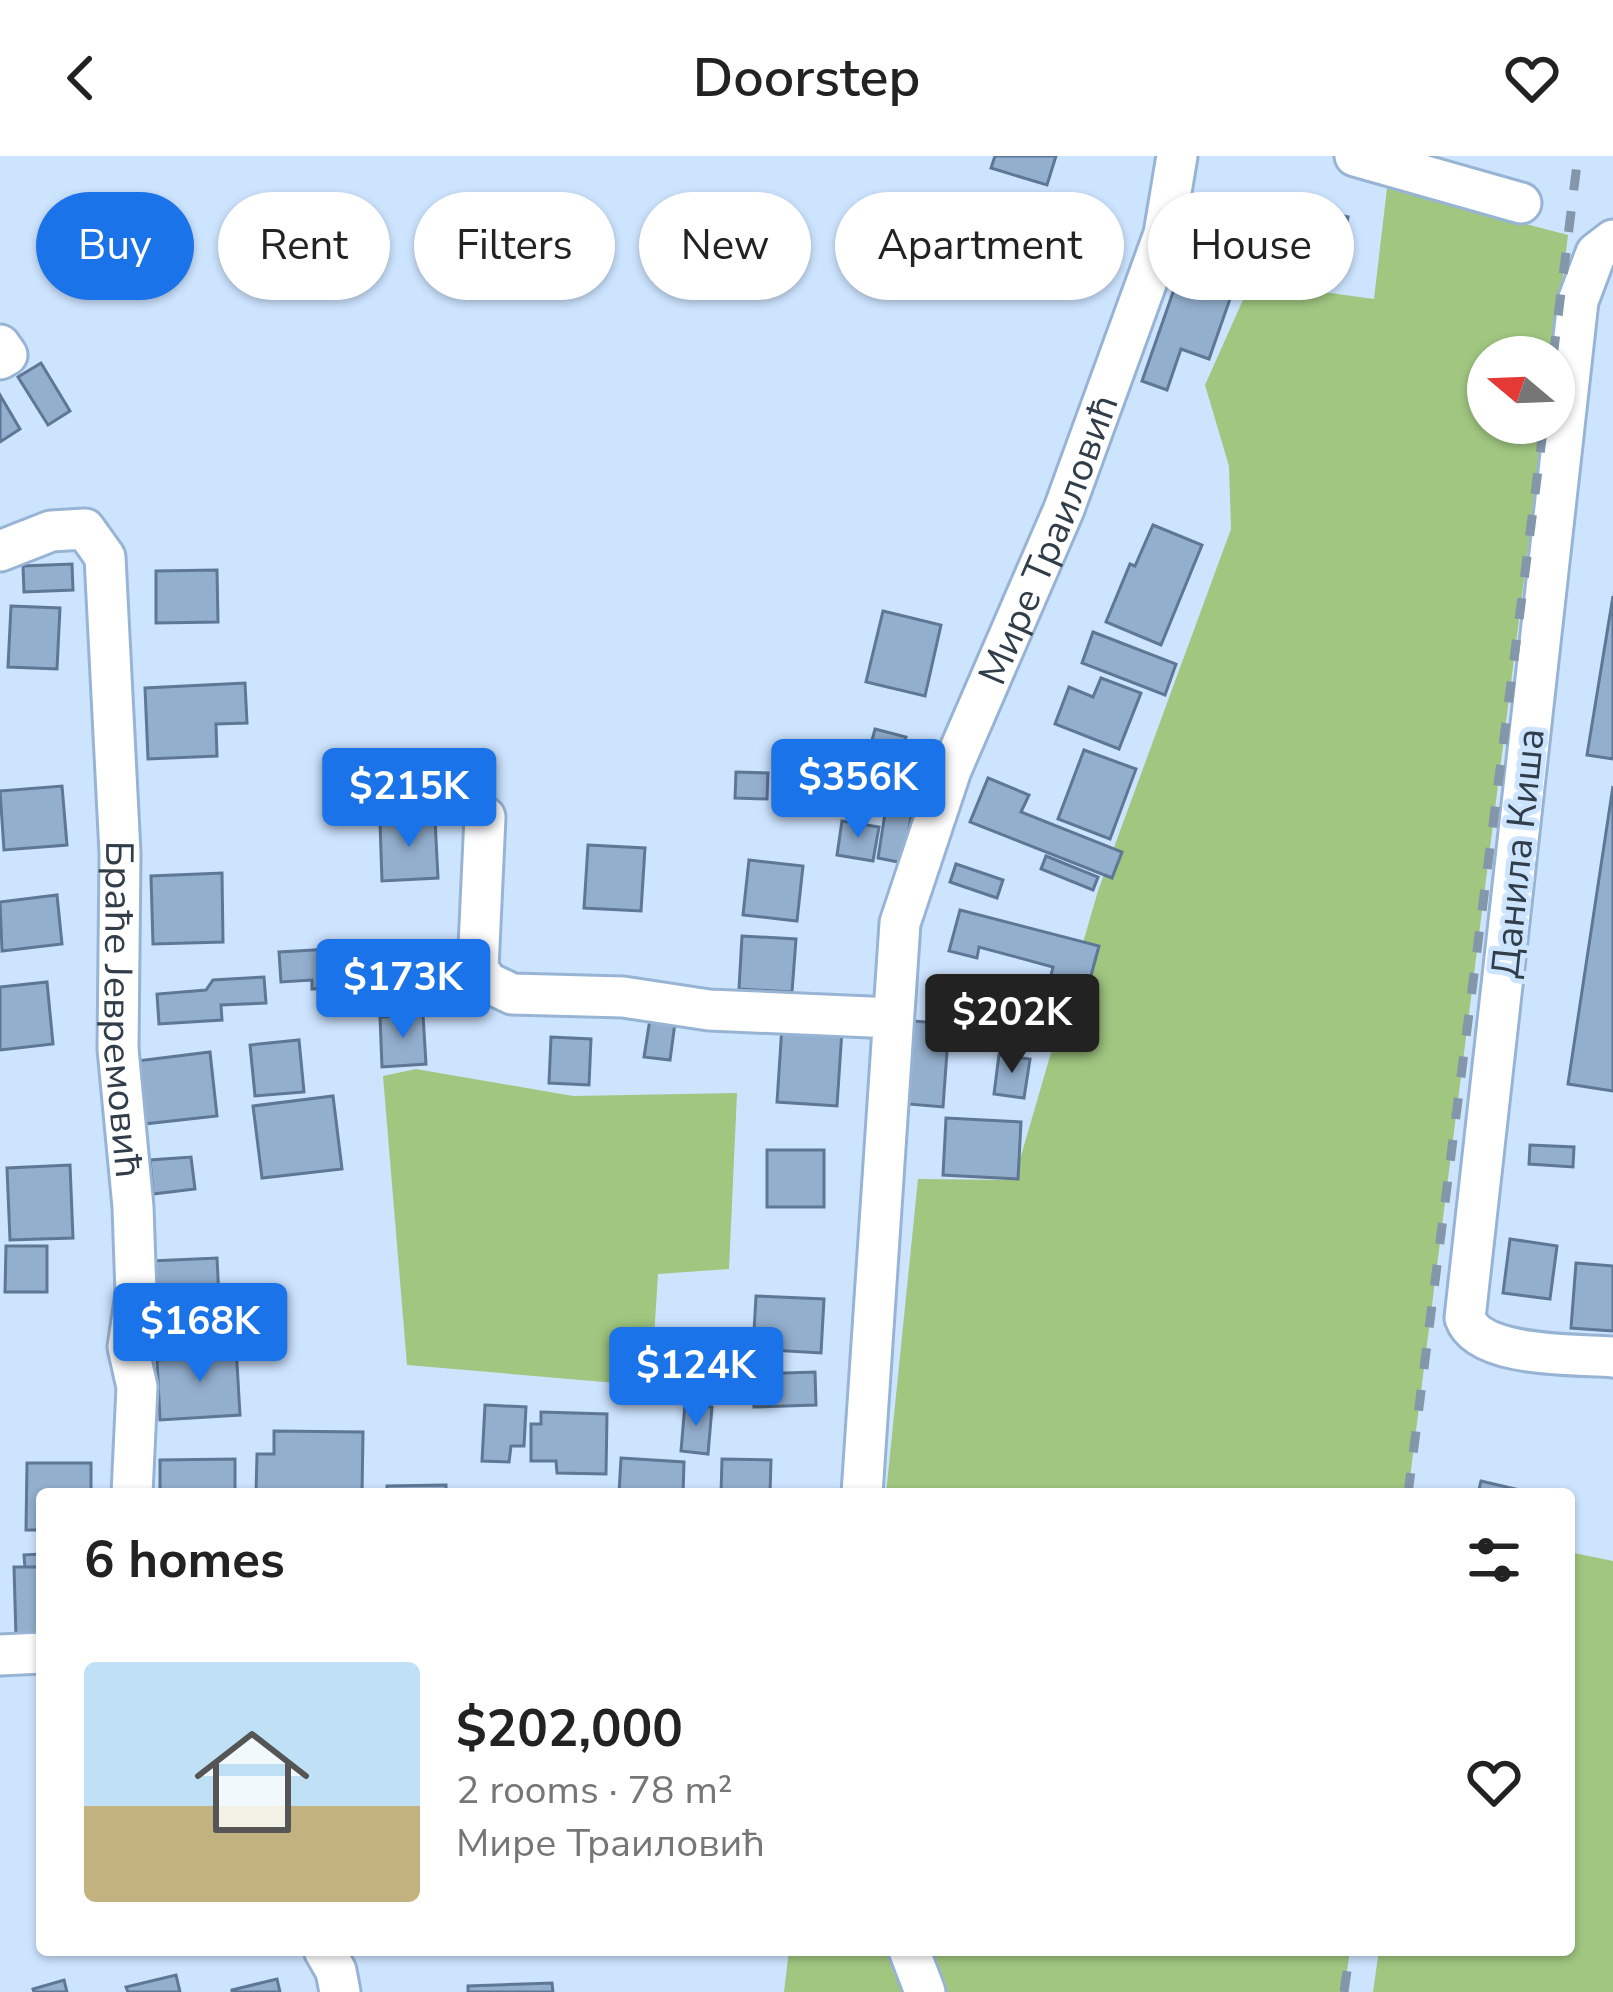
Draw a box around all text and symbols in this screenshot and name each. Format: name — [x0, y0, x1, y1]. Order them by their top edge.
text: Doorstep — [693, 41, 920, 115]
icon: back — [48, 45, 114, 111]
icon: heart — [1499, 45, 1565, 111]
chip: Buy — [36, 192, 194, 300]
chip: Rent — [218, 192, 390, 300]
chip: Filters — [414, 192, 615, 300]
chip: New — [639, 192, 811, 300]
chip: Apartment — [835, 192, 1124, 300]
chip: House — [1148, 192, 1354, 300]
north arrow — [1467, 336, 1575, 444]
map controls — [1467, 336, 1575, 444]
street label: Мире Траиловић — [966, 387, 1132, 693]
street label: Данила Киша — [1479, 726, 1558, 980]
pin: $356K — [774, 739, 942, 841]
pin: $215K — [325, 748, 493, 850]
text: $356K — [798, 751, 918, 804]
text: $215K — [349, 760, 469, 813]
street label: Браће Јевремовић — [90, 840, 155, 1180]
pin: $173K — [319, 939, 487, 1041]
text: $173K — [343, 951, 463, 1004]
pin: $202K — [928, 974, 1096, 1076]
text: $202K — [952, 986, 1072, 1039]
pin: $168K — [116, 1283, 284, 1385]
text: $168K — [140, 1295, 260, 1348]
pin: $124K — [612, 1327, 780, 1429]
text: $124K — [636, 1339, 756, 1392]
text: 6 homes — [84, 1525, 285, 1595]
icon: filters — [1461, 1527, 1527, 1593]
text: $202,000 — [456, 1694, 683, 1764]
icon: home — [180, 1710, 324, 1854]
icon: heart — [1461, 1749, 1527, 1815]
text: 2 rooms · 78 m² — [456, 1764, 733, 1817]
text: Мире Траиловић — [456, 1817, 765, 1870]

